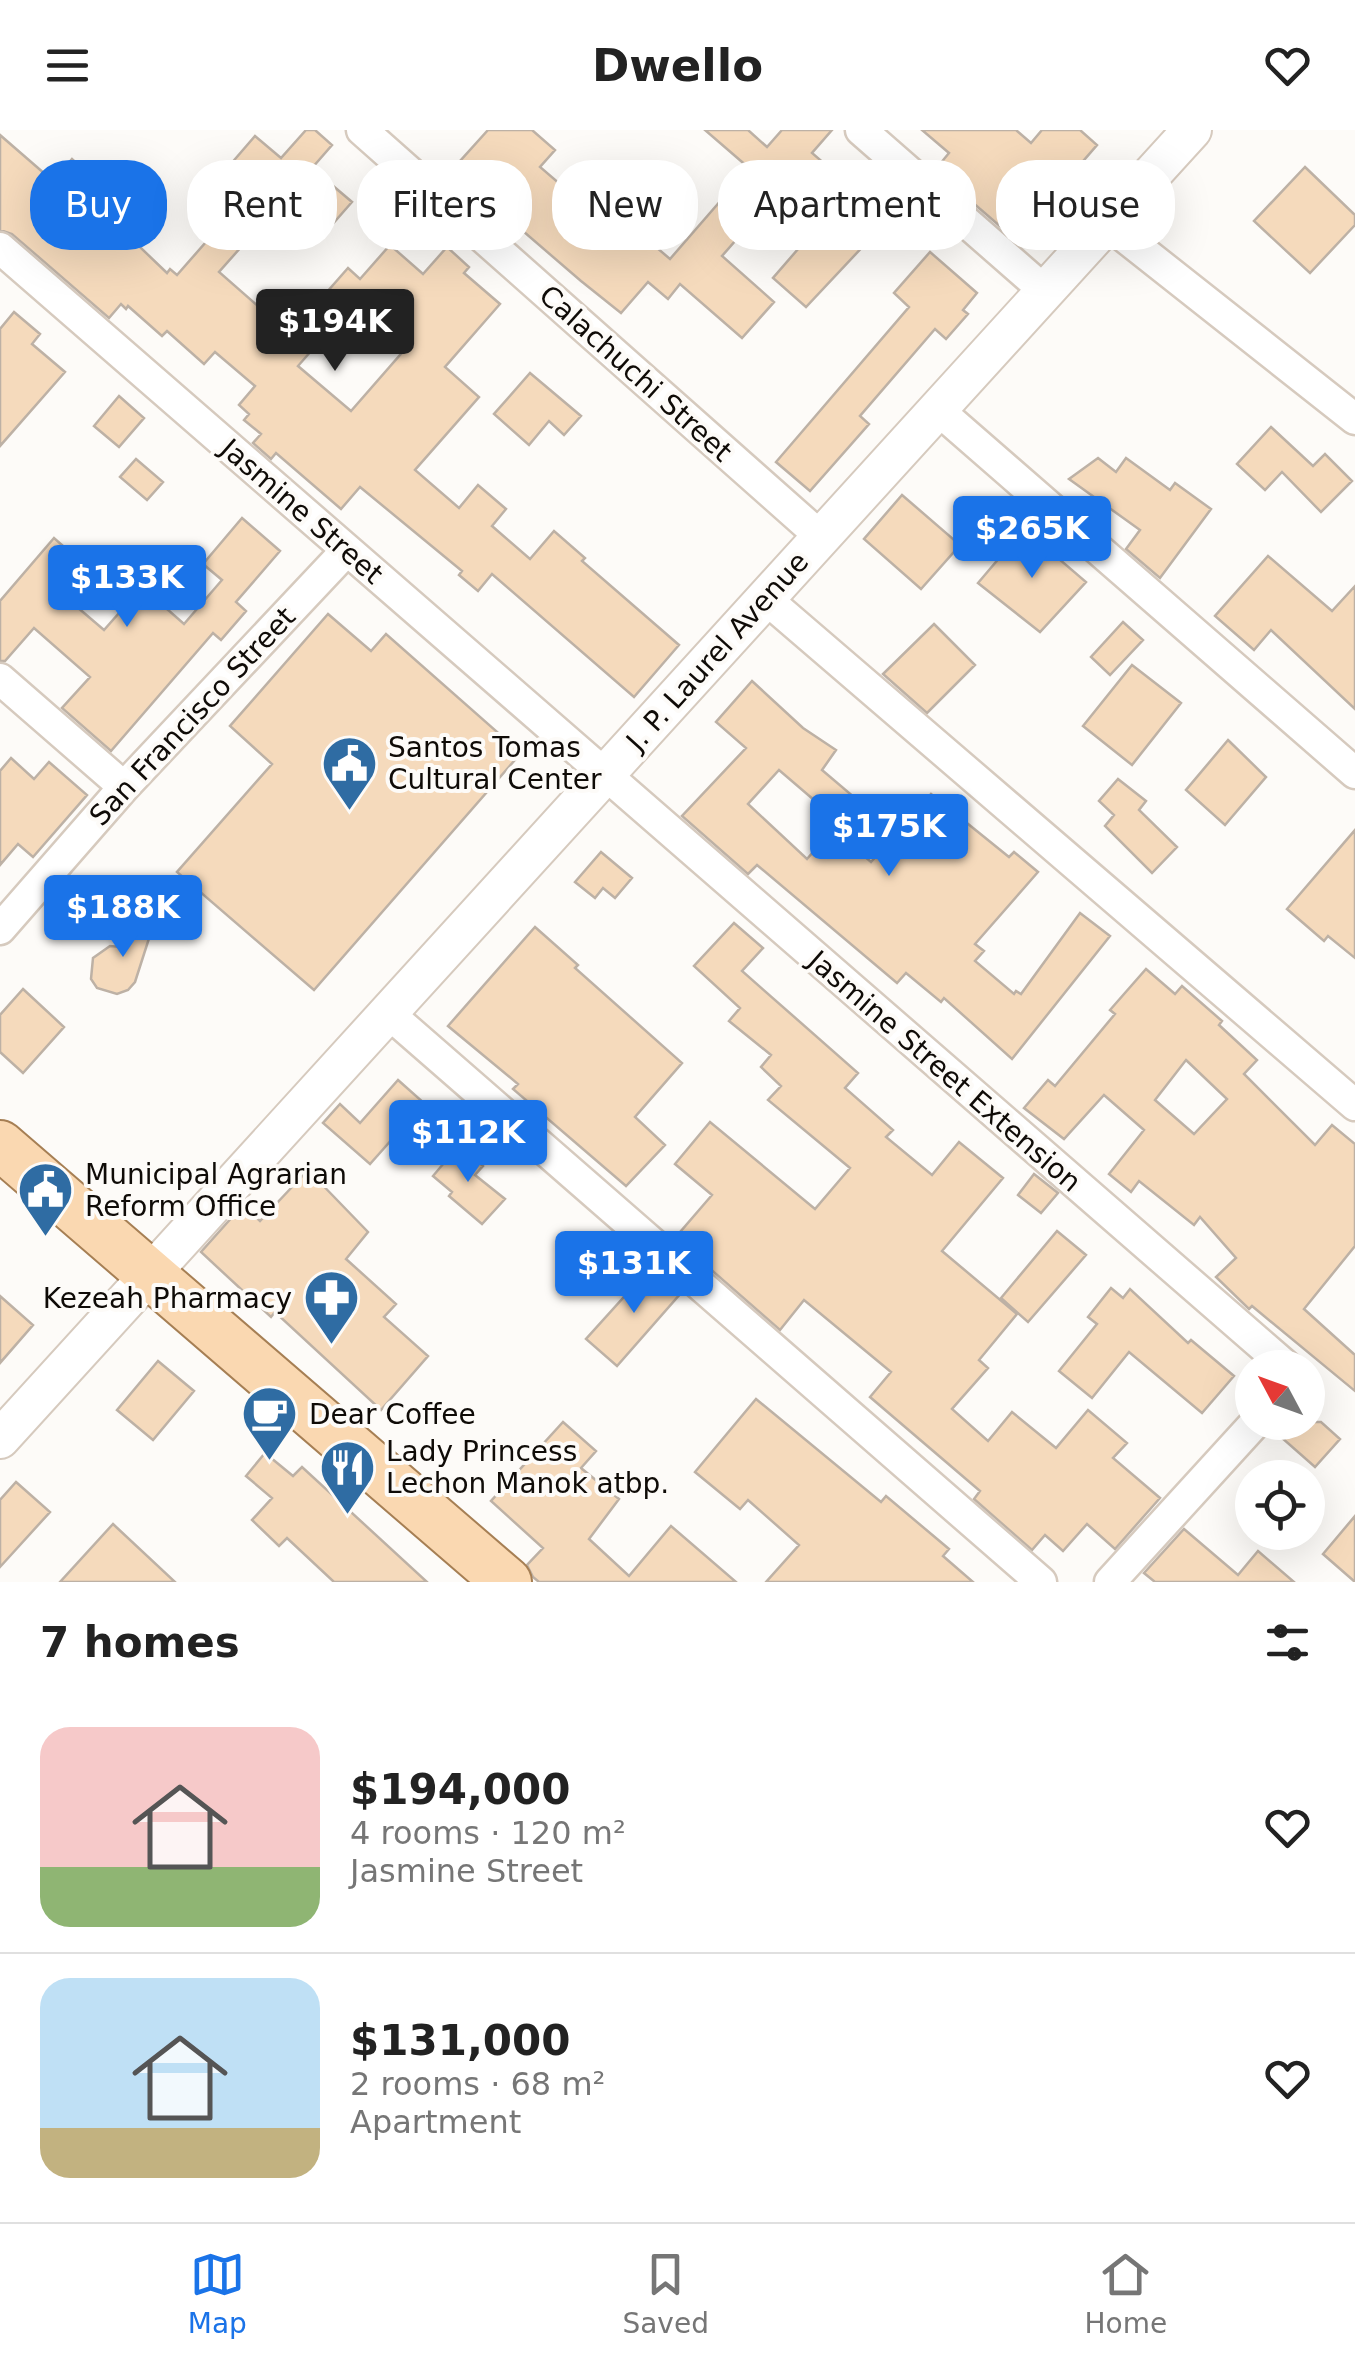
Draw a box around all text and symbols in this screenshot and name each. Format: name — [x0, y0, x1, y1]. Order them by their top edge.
icon: menu — [40, 38, 95, 93]
icon: heart — [1260, 38, 1315, 93]
text: Dwello — [592, 39, 763, 92]
chip: Buy — [30, 160, 167, 250]
chip: Rent — [187, 160, 337, 250]
chip: Filters — [357, 160, 532, 250]
chip: New — [552, 160, 698, 250]
chip: Apartment — [718, 160, 976, 250]
chip: House — [996, 160, 1175, 250]
street label: Calachuchi Street — [533, 278, 739, 468]
pin: $194K — [265, 289, 405, 374]
text: $194K — [278, 302, 392, 340]
street label: Jasmine Street — [212, 431, 389, 591]
pin: $265K — [962, 496, 1102, 581]
text: $265K — [975, 509, 1089, 547]
pin: $133K — [57, 545, 197, 630]
street label: J. P. Laurel Avenue — [618, 545, 815, 759]
text: $133K — [70, 558, 184, 596]
street label: San Francisco Street — [83, 600, 302, 832]
place label: Santos Tomas Cultural Center — [388, 731, 602, 796]
public building icon: Santos Tomas Cultural Center — [319, 733, 379, 812]
pin: $175K — [819, 794, 959, 879]
text: $175K — [832, 807, 946, 845]
pin: $188K — [53, 875, 193, 960]
text: $188K — [66, 888, 180, 926]
street label: Jasmine Street Extension — [800, 943, 1088, 1199]
pin: $112K — [398, 1100, 538, 1185]
text: $112K — [411, 1113, 525, 1151]
place label: Municipal Agrarian Reform Office — [85, 1158, 347, 1223]
public building icon: Municipal Agrarian Reform Office — [16, 1160, 76, 1239]
pin: $131K — [564, 1231, 704, 1316]
text: $131K — [577, 1244, 691, 1282]
pharmacy icon: Kezeah Pharmacy — [301, 1268, 361, 1347]
place label: Kezeah Pharmacy — [43, 1282, 292, 1315]
north arrow — [1235, 1350, 1325, 1440]
map controls — [1235, 1350, 1325, 1550]
cafe icon: Dear Coffee — [240, 1384, 300, 1463]
place label: Dear Coffee — [309, 1398, 476, 1431]
place label: Lady Princess Lechon Manok atbp. — [386, 1435, 669, 1500]
restaurant icon: Lady Princess Lechon Manok atbp. — [317, 1437, 377, 1516]
button: locate — [1235, 1460, 1325, 1550]
icon: filters — [1260, 1615, 1315, 1670]
text: 7 homes — [40, 1618, 240, 1667]
text: $194,000 — [350, 1765, 571, 1814]
icon: home — [120, 1767, 240, 1887]
icon: heart — [1260, 1800, 1315, 1855]
text: 4 rooms · 120 m² — [350, 1814, 626, 1852]
text: Jasmine Street — [350, 1852, 583, 1890]
text: $131,000 — [350, 2016, 571, 2065]
icon: home — [120, 2018, 240, 2138]
icon: heart — [1260, 2051, 1315, 2106]
text: 2 rooms · 68 m² — [350, 2065, 605, 2103]
text: Apartment — [350, 2103, 521, 2141]
tab: Map — [188, 2247, 247, 2340]
tab: Saved — [622, 2247, 709, 2340]
tab: Home — [1085, 2247, 1167, 2340]

